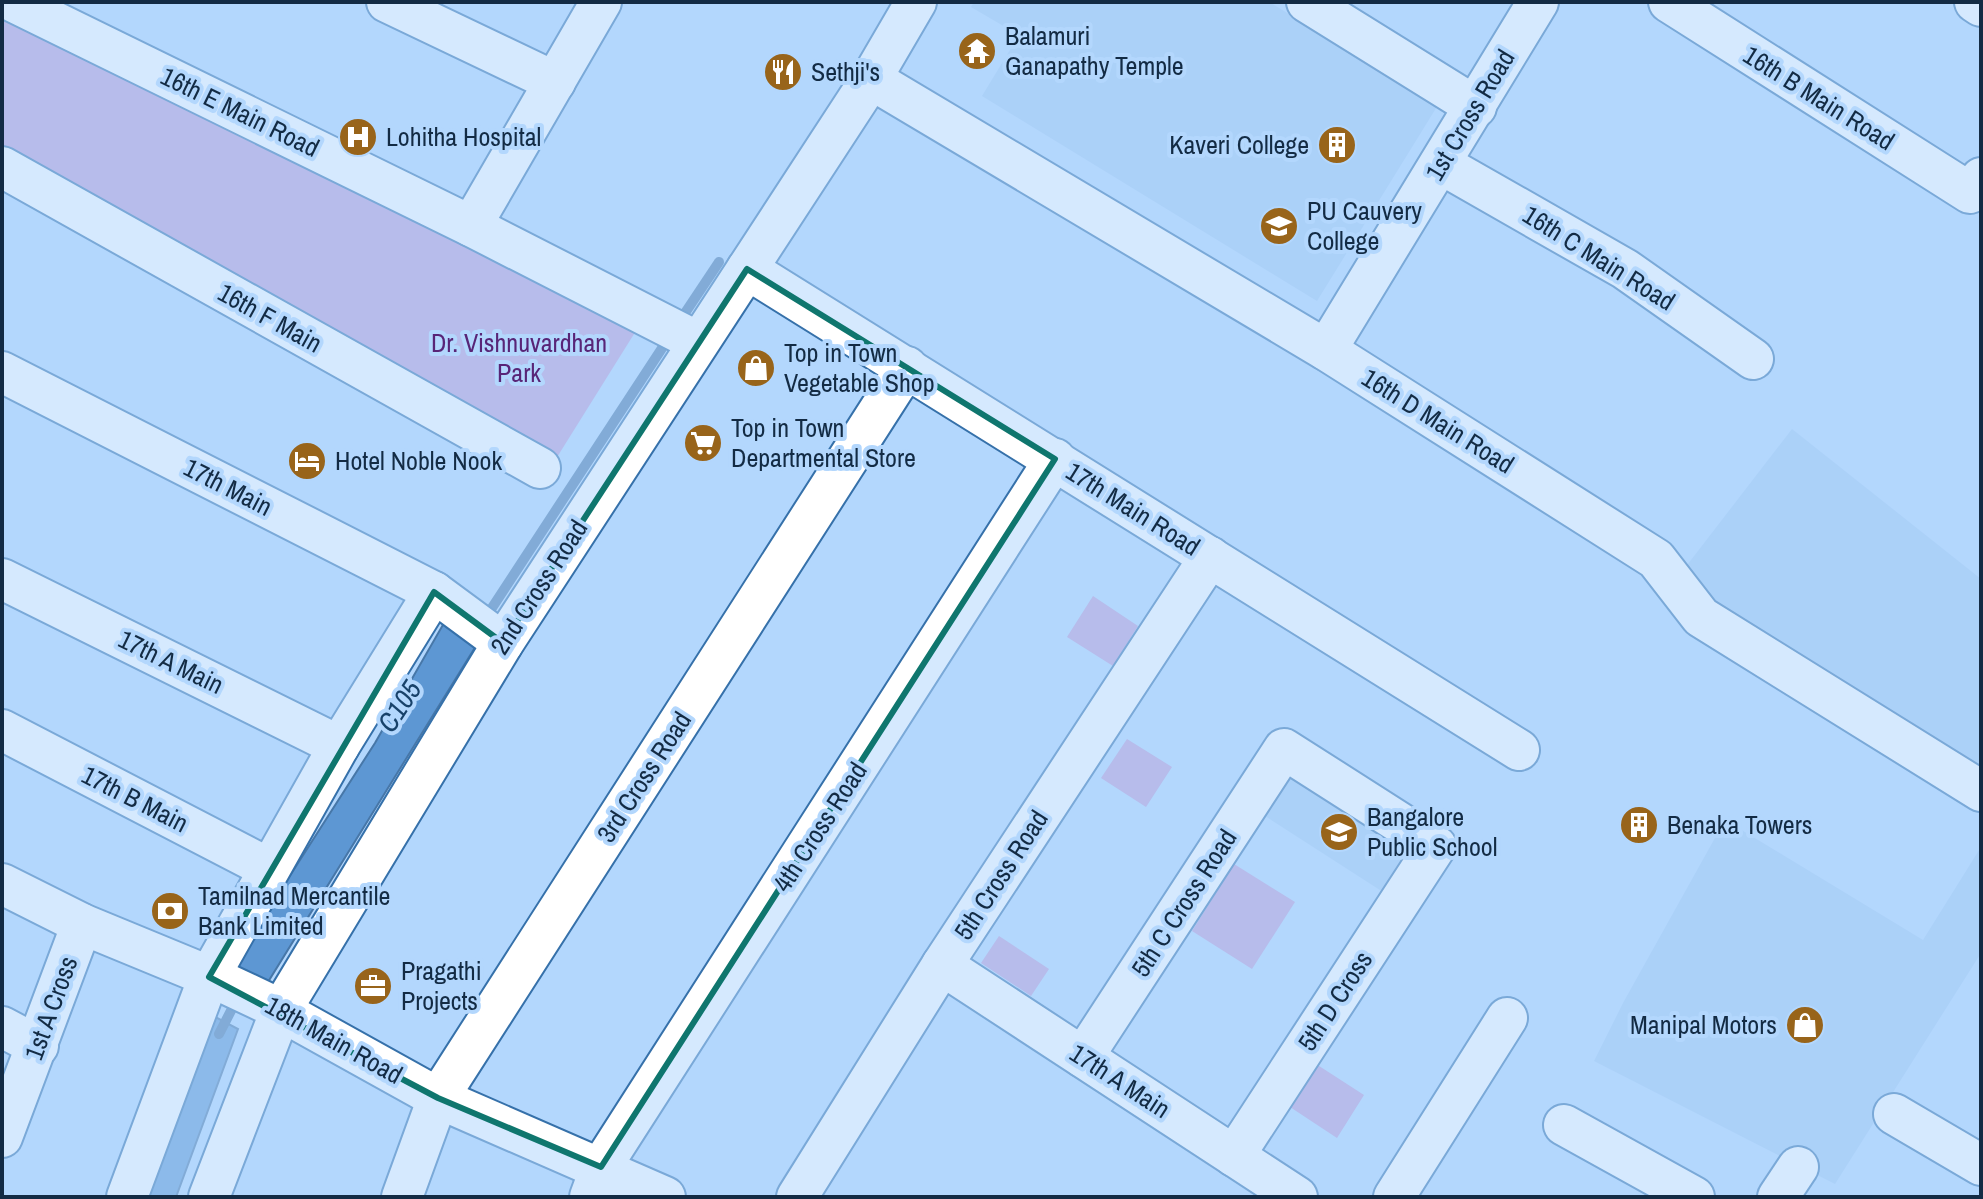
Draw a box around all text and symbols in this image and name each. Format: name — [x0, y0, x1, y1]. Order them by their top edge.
place label: Balamuri Ganapathy Temple — [1005, 18, 1184, 83]
temple icon: Balamuri Ganapathy Temple — [956, 30, 998, 72]
street label: 16th B Main Road — [1737, 37, 1901, 158]
street label: 1st Cross Road — [1417, 43, 1522, 187]
restaurant icon: Sethji's — [762, 51, 804, 93]
place label: Sethji's — [811, 54, 880, 89]
street label: 16th E Main Road — [155, 58, 325, 165]
hospital icon: Lohitha Hospital — [337, 116, 379, 158]
place label: Lohitha Hospital — [386, 119, 541, 154]
building icon: Kaveri College — [1316, 124, 1358, 166]
place label: Kaveri College — [1169, 127, 1309, 162]
place label: PU Cauvery College — [1307, 193, 1422, 258]
street label: 16th C Main Road — [1517, 197, 1682, 318]
school or university icon: PU Cauvery College — [1258, 205, 1300, 247]
street label: 16th F Main — [212, 275, 328, 360]
park label: Dr. Vishnuvardhan Park — [431, 325, 607, 390]
place label: Top in Town Vegetable Shop — [784, 335, 935, 400]
shop icon: Top in Town Vegetable Shop — [735, 347, 777, 389]
street label: 16th D Main Road — [1356, 360, 1521, 481]
place label: Top in Town Departmental Store — [731, 410, 916, 475]
supermarket icon: Top in Town Departmental Store — [682, 422, 724, 464]
hotel icon: Hotel Noble Nook — [286, 440, 328, 482]
place label: Hotel Noble Nook — [335, 443, 502, 478]
street label: 17th Main — [178, 449, 278, 524]
street label: 17th Main Road — [1060, 454, 1207, 564]
street label: 2nd Cross Road — [482, 513, 595, 661]
street label: 17th A Main — [113, 621, 230, 702]
water label: C105 — [368, 672, 430, 739]
street label: 3rd Cross Road — [588, 705, 699, 849]
street label: 4th Cross Road — [765, 755, 875, 898]
street label: 17th B Main — [76, 757, 194, 840]
place label: Bangalore Public School — [1367, 799, 1497, 864]
street label: 5th Cross Road — [946, 803, 1056, 946]
building icon: Benaka Towers — [1618, 804, 1660, 846]
place label: Benaka Towers — [1667, 807, 1812, 842]
school or university icon: Bangalore Public School — [1318, 811, 1360, 853]
street label: 5th C Cross Road — [1123, 822, 1244, 983]
place label: Tamilnad Mercantile Bank Limited — [198, 878, 390, 943]
bank icon: Tamilnad Mercantile Bank Limited — [149, 890, 191, 932]
street label: 5th D Cross — [1289, 944, 1380, 1057]
street label: 1st A Cross — [16, 951, 85, 1064]
place label: Pragathi Projects — [401, 953, 482, 1018]
office icon: Pragathi Projects — [352, 965, 394, 1007]
street label: 18th Main Road — [259, 987, 409, 1092]
shop icon: Manipal Motors — [1784, 1004, 1826, 1046]
place label: Manipal Motors — [1630, 1007, 1777, 1042]
street label: 17th A Main — [1064, 1035, 1177, 1126]

